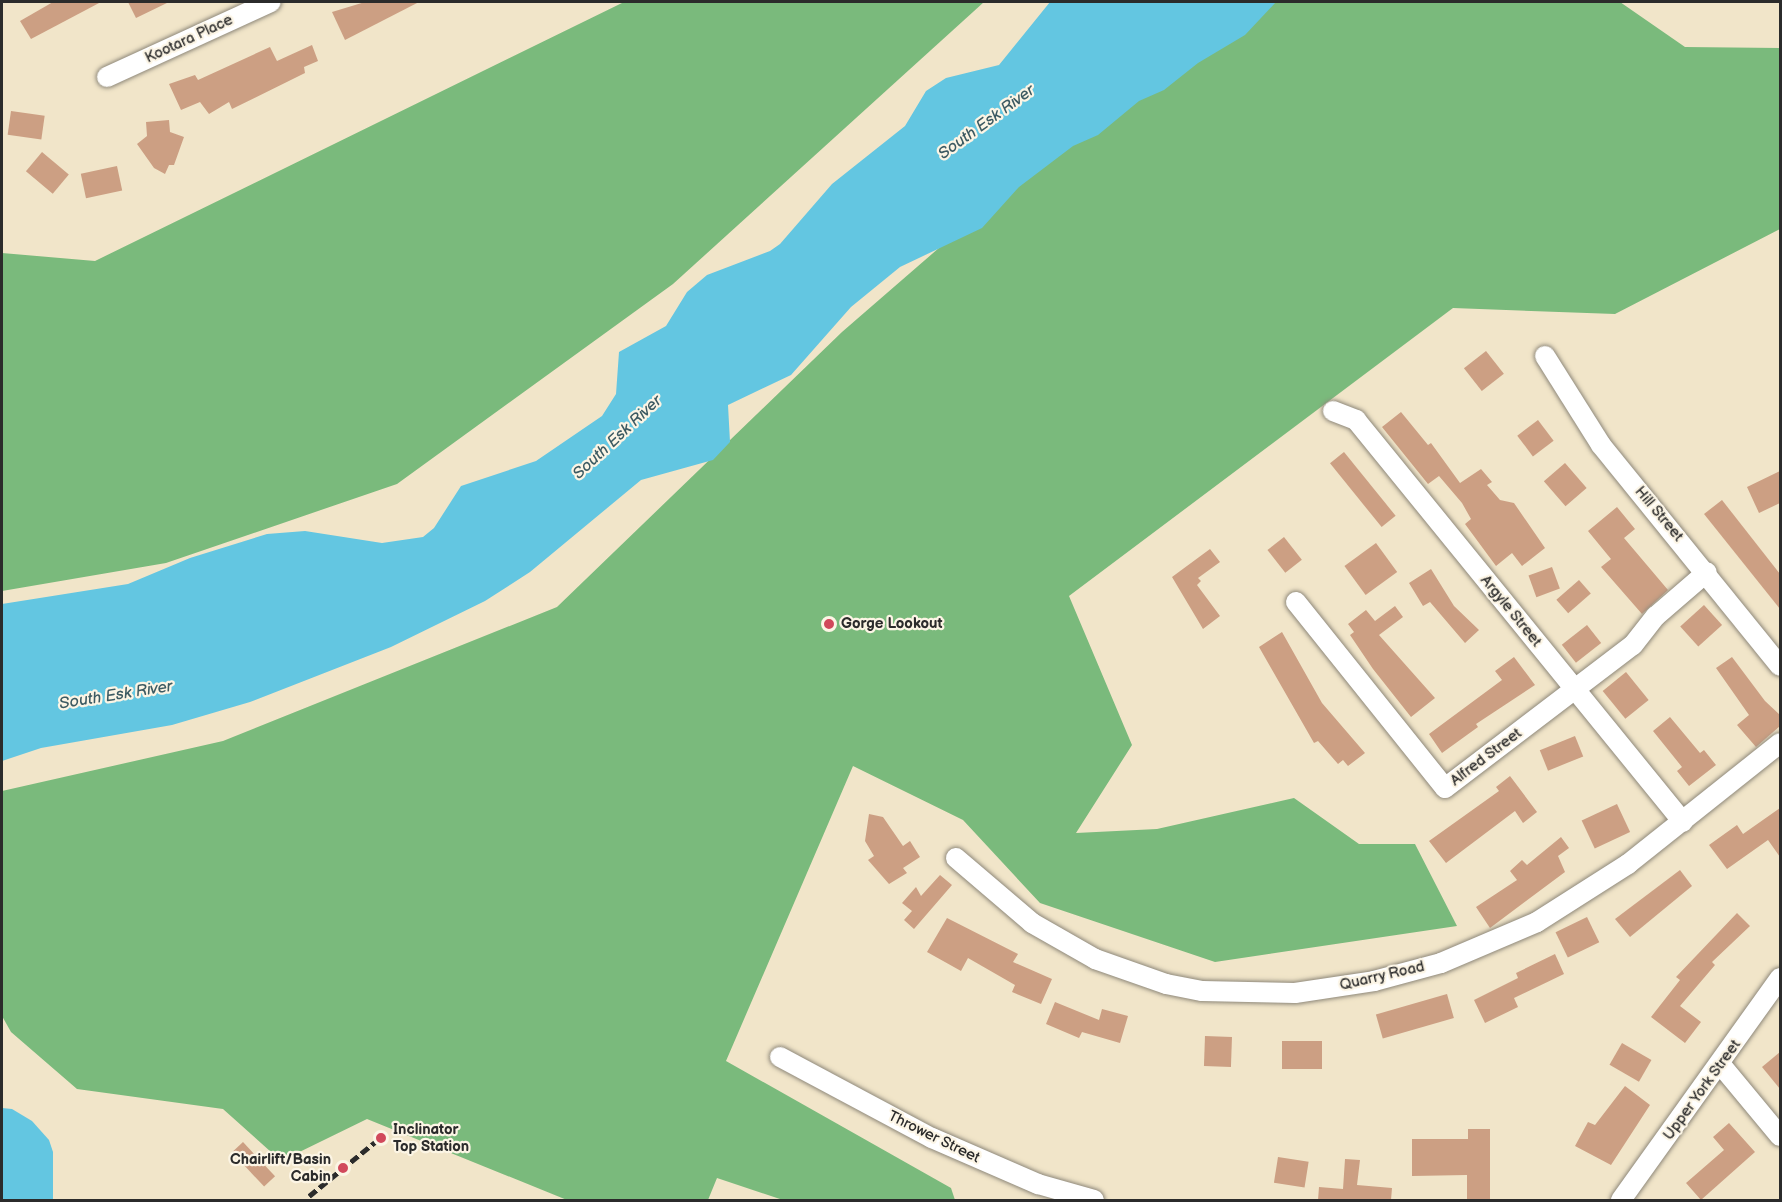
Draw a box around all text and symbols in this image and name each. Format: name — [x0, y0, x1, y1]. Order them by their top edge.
street label: Kootara Place — [142, 11, 236, 67]
water label: South Esk River — [935, 82, 1039, 164]
water label: South Esk River — [570, 392, 666, 484]
street label: Hill Street — [1631, 483, 1687, 545]
street label: Argyle Street — [1477, 571, 1545, 651]
place label: Gorge Lookout — [841, 615, 942, 633]
marker: Gorge Lookout — [822, 617, 836, 631]
water label: South Esk River — [58, 678, 174, 714]
street label: Alfred Street — [1447, 724, 1525, 790]
street label: Quarry Road — [1337, 957, 1427, 995]
street label: Upper York Street — [1659, 1036, 1745, 1144]
street label: Thrower Street — [885, 1107, 983, 1167]
place label: Inclinator Top Station — [393, 1120, 469, 1155]
marker: Inclinator Top Station — [374, 1131, 388, 1145]
place label: Chairlift/Basin Cabin — [230, 1150, 331, 1185]
marker: Chairlift/Basin Cabin — [336, 1161, 350, 1175]

